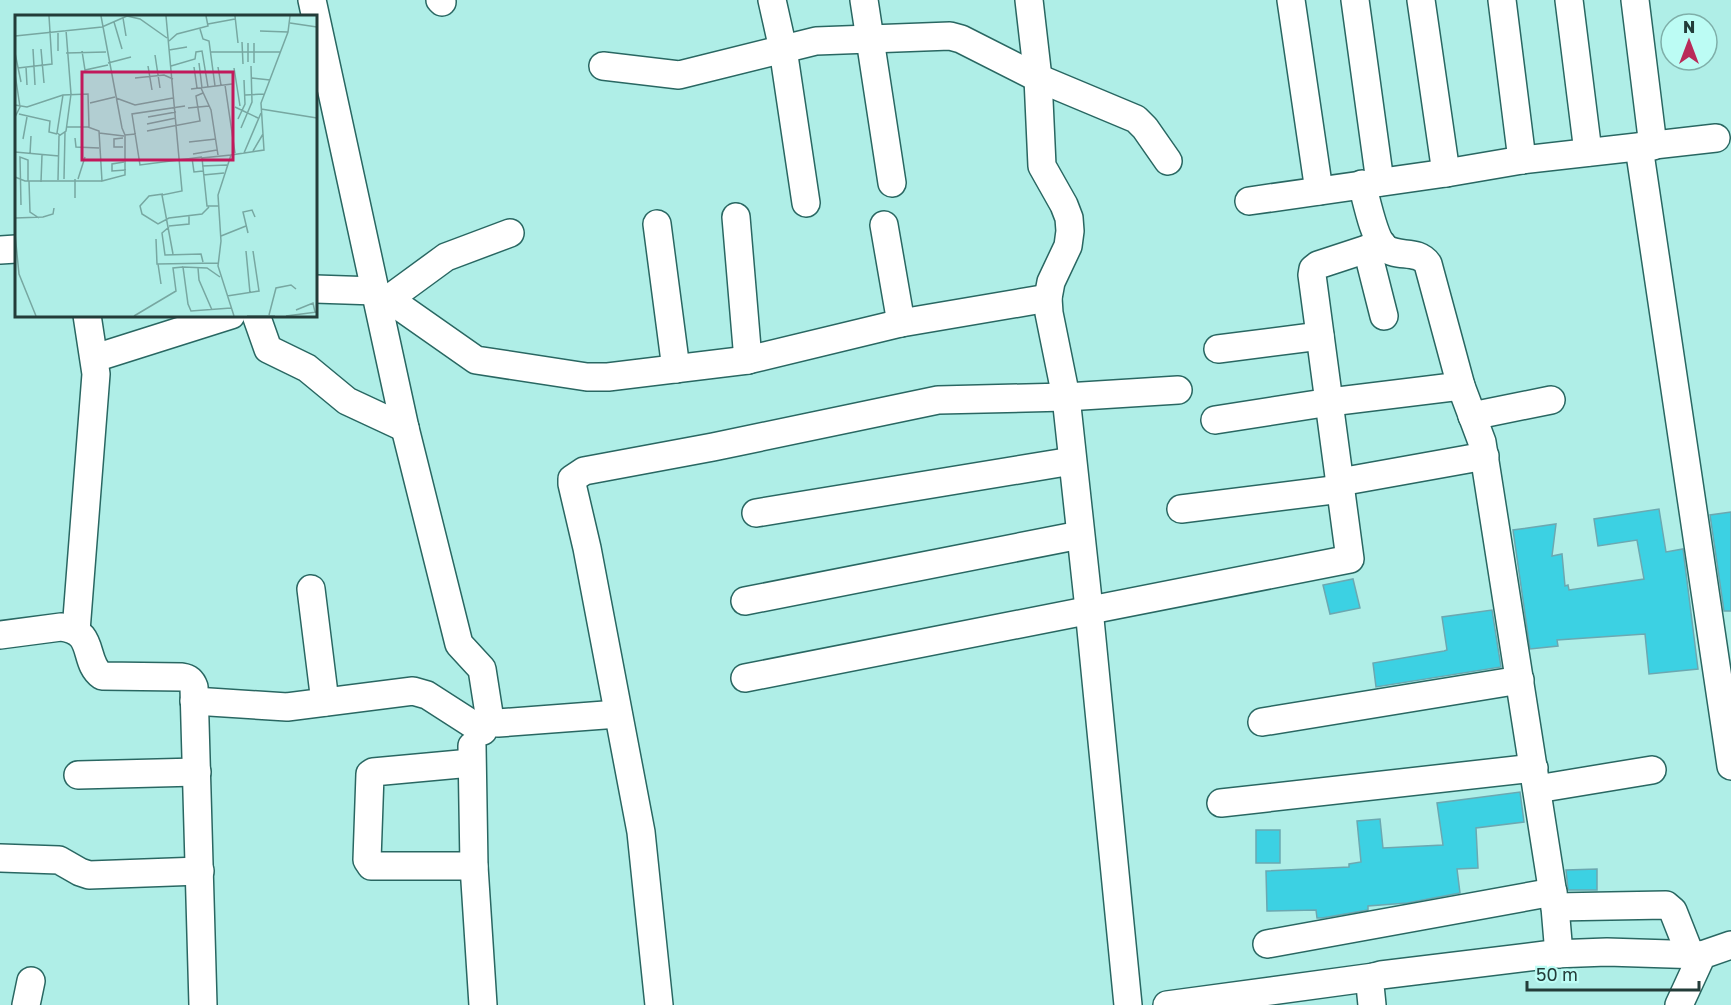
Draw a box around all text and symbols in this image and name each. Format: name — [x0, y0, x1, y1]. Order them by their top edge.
north arrow — [1659, 12, 1719, 72]
inset map — [15, 15, 316, 316]
text: N — [1683, 17, 1695, 37]
scale bar — [1527, 954, 1700, 992]
text: 50 m — [1536, 963, 1578, 985]

